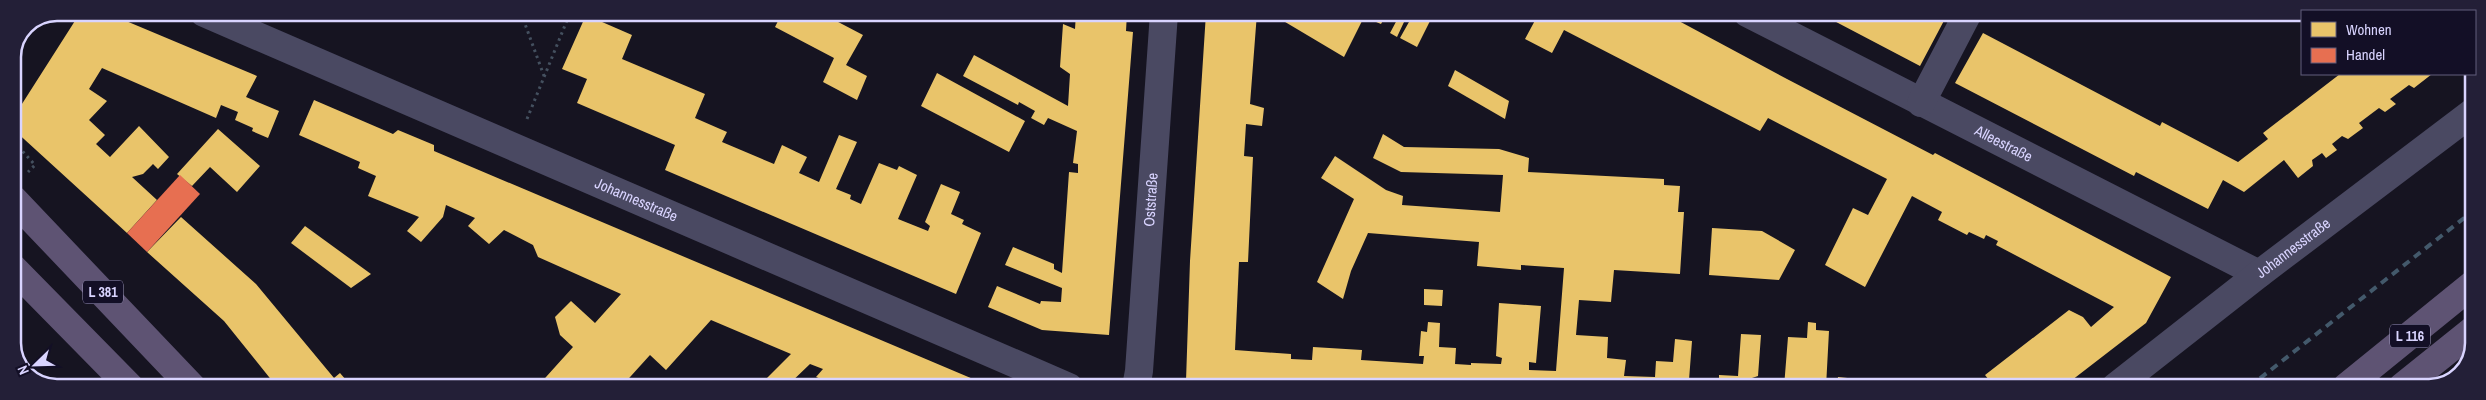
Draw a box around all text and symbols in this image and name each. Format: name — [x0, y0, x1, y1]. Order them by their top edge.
legend — [2301, 10, 2476, 75]
text: Wohnen — [2346, 19, 2392, 40]
text: Handel — [2346, 44, 2385, 65]
street label: Alleestraße — [1970, 119, 2036, 167]
street label: Johannesstraße — [592, 172, 681, 227]
street label: Oststraße — [1138, 172, 1163, 227]
street label: Johannesstraße — [2251, 213, 2335, 283]
road number: L 381 — [83, 280, 123, 304]
road number: L 116 — [2390, 324, 2430, 348]
north arrow — [10, 340, 60, 390]
text: N — [13, 363, 33, 377]

